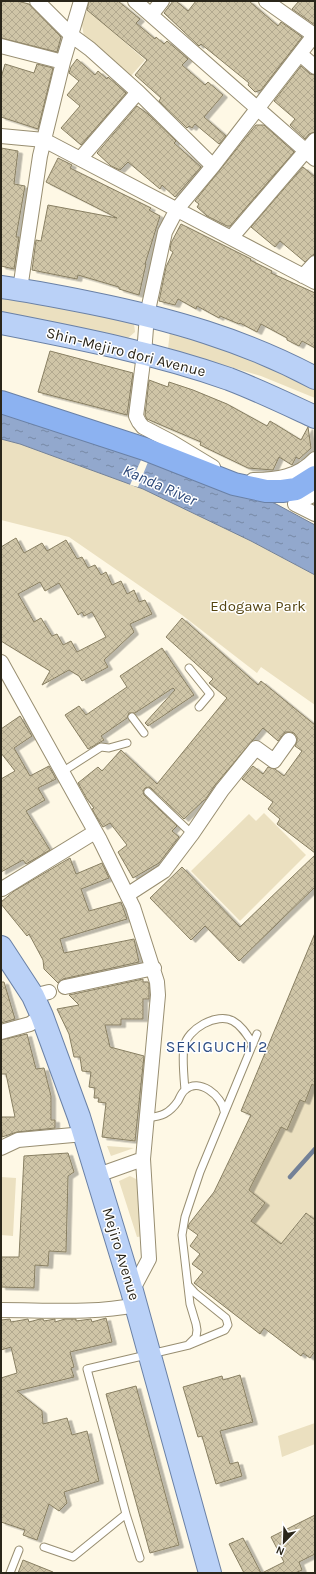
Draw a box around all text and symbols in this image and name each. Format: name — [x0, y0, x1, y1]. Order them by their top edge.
street label: Shin-Mejiro dori Avenue — [44, 323, 208, 381]
water label: Kanda River — [120, 460, 200, 510]
park label: Edogawa Park — [210, 597, 306, 615]
district label: SEKIGUCHI 2 — [166, 1037, 268, 1056]
street label: Mejiro Avenue — [98, 1205, 144, 1303]
north arrow — [264, 1522, 304, 1562]
text: N — [274, 1543, 286, 1558]

